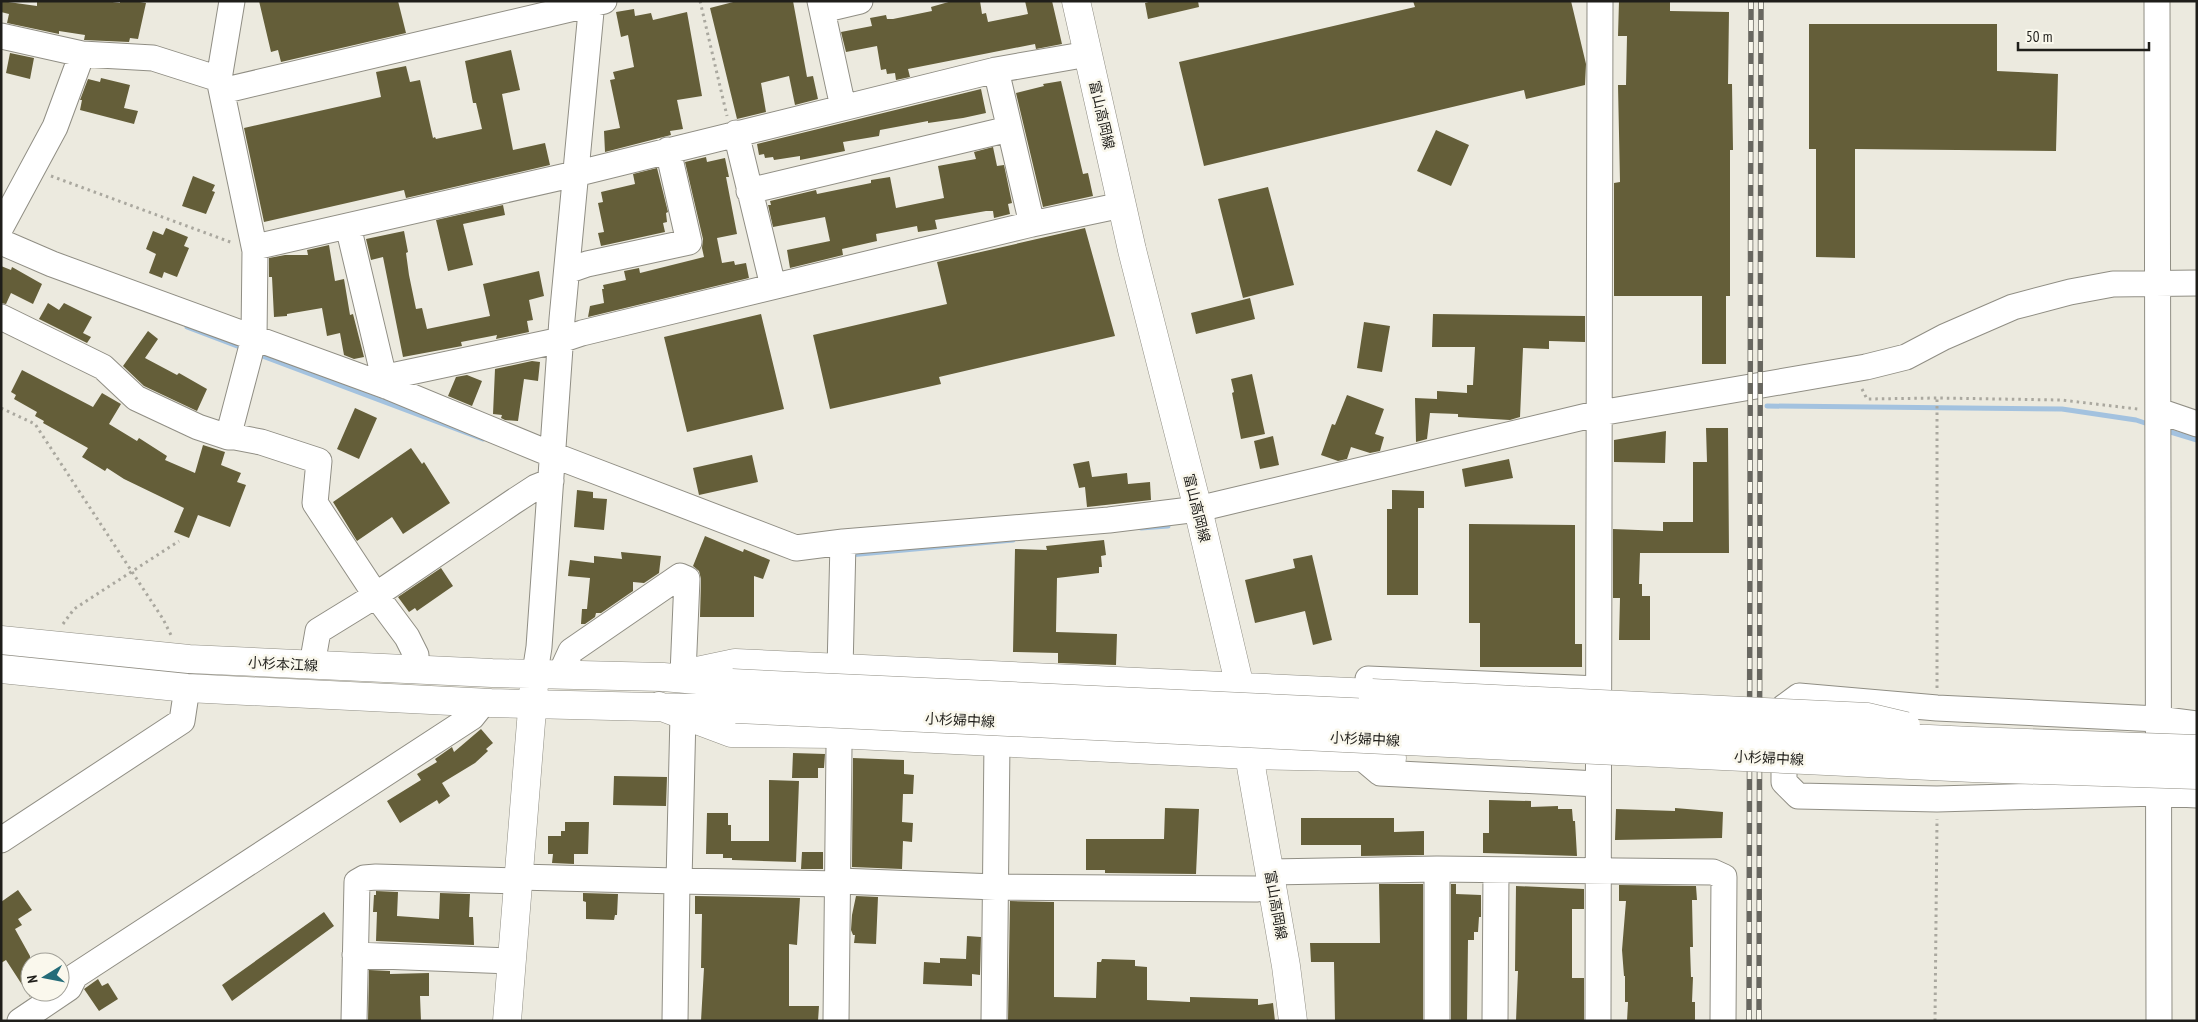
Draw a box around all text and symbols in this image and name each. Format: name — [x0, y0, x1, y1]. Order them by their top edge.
scale bar — [2018, 20, 2149, 52]
text: 50 m — [2026, 27, 2052, 46]
street label: 富山高岡線 — [1085, 79, 1119, 151]
street label: 富山高岡線 — [1180, 472, 1214, 544]
street label: 小杉本江線 — [248, 653, 318, 675]
street label: 小杉婦中線 — [925, 709, 995, 731]
street label: 小杉婦中線 — [1330, 728, 1400, 750]
street label: 小杉婦中線 — [1734, 747, 1804, 769]
street label: 富山高岡線 — [1261, 869, 1291, 941]
north arrow — [20, 952, 70, 1002]
text: N — [23, 974, 42, 985]

